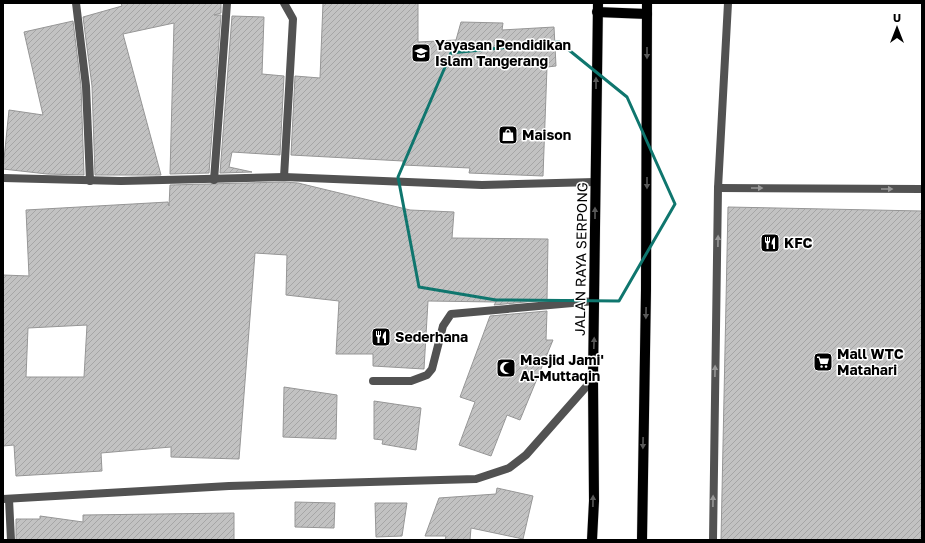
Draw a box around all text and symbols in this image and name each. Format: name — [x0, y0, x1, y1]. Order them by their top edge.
north arrow — [877, 8, 917, 48]
text: U — [893, 11, 901, 24]
place label: Yayasan Pendidikan Islam Tangerang — [435, 36, 571, 69]
school or university icon: Yayasan Pendidikan Islam Tangerang — [410, 42, 432, 64]
one-way arrow — [644, 47, 650, 60]
one-way arrow — [593, 76, 599, 89]
shop icon: Maison — [497, 124, 519, 146]
place label: Maison — [522, 126, 571, 143]
one-way arrow — [644, 177, 650, 190]
street label: JALAN RAYA SERPONG — [571, 182, 590, 336]
one-way arrow — [751, 185, 764, 191]
one-way arrow — [881, 186, 894, 192]
one-way arrow — [592, 206, 598, 219]
restaurant icon: KFC — [759, 232, 781, 254]
place label: KFC — [784, 234, 812, 251]
one-way arrow — [714, 235, 721, 247]
one-way arrow — [643, 307, 649, 320]
restaurant icon: Sederhana — [370, 326, 392, 348]
place label: Sederhana — [395, 328, 468, 345]
one-way arrow — [591, 336, 597, 349]
place label: Mall WTC Matahari — [837, 345, 904, 378]
place label: Masjid Jami' Al-Muttaqin — [520, 351, 604, 384]
supermarket icon: Mall WTC Matahari — [812, 351, 834, 373]
mosque icon: Masjid Jami' Al-Muttaqin — [495, 357, 517, 379]
one-way arrow — [712, 365, 719, 377]
one-way arrow — [640, 437, 647, 449]
one-way arrow — [710, 494, 716, 507]
one-way arrow — [590, 495, 597, 507]

